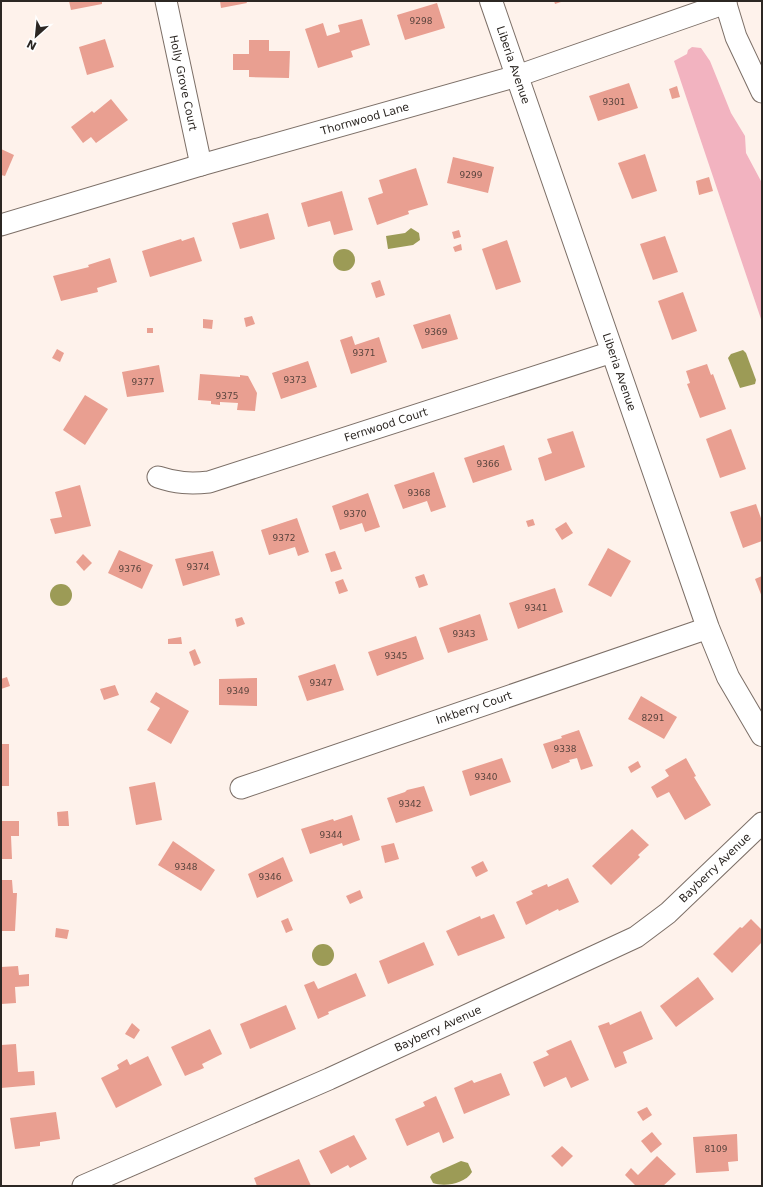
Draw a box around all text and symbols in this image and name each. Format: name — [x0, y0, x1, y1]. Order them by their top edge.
north arrow — [16, 16, 56, 56]
house number: 9298 — [410, 16, 433, 26]
street label: Liberia Avenue — [494, 24, 533, 106]
street label: Holly Grove Court — [166, 34, 200, 133]
text: N — [25, 37, 39, 52]
house number: 9301 — [603, 97, 625, 107]
street label: Thornwood Lane — [318, 100, 411, 138]
house number: 9299 — [460, 170, 483, 180]
house number: 9369 — [425, 327, 448, 337]
street label: Liberia Avenue — [600, 331, 639, 413]
house number: 9371 — [353, 348, 375, 358]
house number: 9373 — [284, 375, 306, 385]
house number: 9377 — [132, 377, 154, 387]
house number: 9375 — [216, 391, 238, 401]
street label: Fernwood Court — [343, 405, 430, 445]
house number: 9366 — [477, 459, 500, 469]
house number: 9368 — [408, 488, 431, 498]
house number: 9370 — [344, 509, 367, 519]
house number: 9372 — [273, 533, 295, 543]
house number: 9374 — [187, 562, 210, 572]
house number: 9376 — [119, 564, 142, 574]
house number: 9341 — [525, 603, 547, 613]
house number: 9343 — [453, 629, 475, 639]
house number: 9345 — [385, 651, 407, 661]
house number: 9347 — [310, 678, 332, 688]
house number: 9349 — [227, 686, 250, 696]
street label: Inkberry Court — [434, 689, 514, 727]
house number: 8291 — [642, 713, 664, 723]
house number: 9338 — [554, 744, 577, 754]
house number: 9340 — [475, 772, 498, 782]
house number: 9342 — [399, 799, 421, 809]
house number: 9344 — [320, 830, 343, 840]
street label: Bayberry Avenue — [677, 830, 754, 905]
house number: 9348 — [175, 862, 198, 872]
house number: 9346 — [259, 872, 282, 882]
street label: Bayberry Avenue — [393, 1003, 484, 1055]
house number: 8109 — [705, 1144, 728, 1154]

